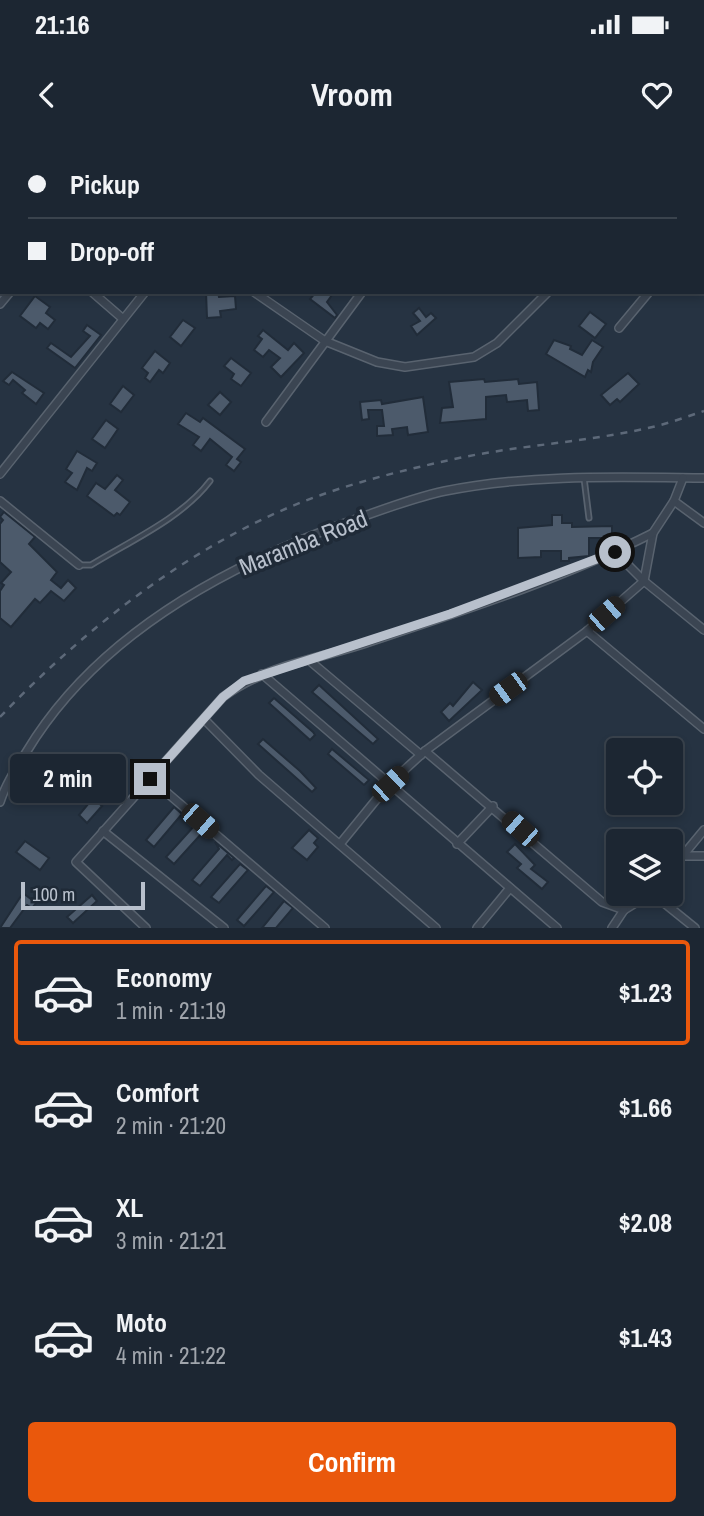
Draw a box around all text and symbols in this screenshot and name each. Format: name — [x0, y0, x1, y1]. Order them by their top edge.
text: 21:16 — [35, 7, 90, 42]
text: Vroom — [311, 73, 393, 116]
icon: back — [28, 76, 66, 114]
icon: heart — [638, 76, 676, 114]
text: Pickup — [70, 167, 140, 202]
text: Drop-off — [70, 234, 154, 269]
street label: Maramba Road — [234, 502, 372, 582]
route start — [599, 536, 631, 568]
car — [584, 592, 629, 636]
car — [485, 668, 532, 710]
map controls — [606, 738, 683, 906]
button: locate — [606, 738, 683, 815]
callout: 2 min — [10, 754, 125, 804]
car — [368, 762, 413, 806]
text: 2 min — [43, 763, 93, 794]
route end — [134, 763, 166, 795]
car — [178, 799, 223, 843]
car — [498, 807, 543, 851]
button: layers — [606, 829, 683, 906]
scale bar — [21, 879, 145, 911]
text: 100 m — [32, 881, 75, 907]
text: Economy — [116, 960, 212, 995]
icon: car — [32, 961, 95, 1024]
text: $1.23 — [619, 975, 672, 1010]
text: 1 min · 21:19 — [116, 995, 226, 1026]
text: Comfort — [116, 1075, 199, 1110]
icon: car — [32, 1076, 95, 1139]
text: $1.66 — [619, 1090, 672, 1125]
text: 2 min · 21:20 — [116, 1110, 226, 1141]
text: XL — [116, 1190, 143, 1225]
icon: car — [32, 1191, 95, 1254]
text: $2.08 — [619, 1205, 672, 1240]
text: 3 min · 21:21 — [116, 1225, 226, 1256]
text: Moto — [116, 1305, 167, 1340]
icon: car — [32, 1306, 95, 1369]
text: $1.43 — [619, 1320, 672, 1355]
text: 4 min · 21:22 — [116, 1340, 226, 1371]
button: Confirm — [28, 1422, 676, 1502]

